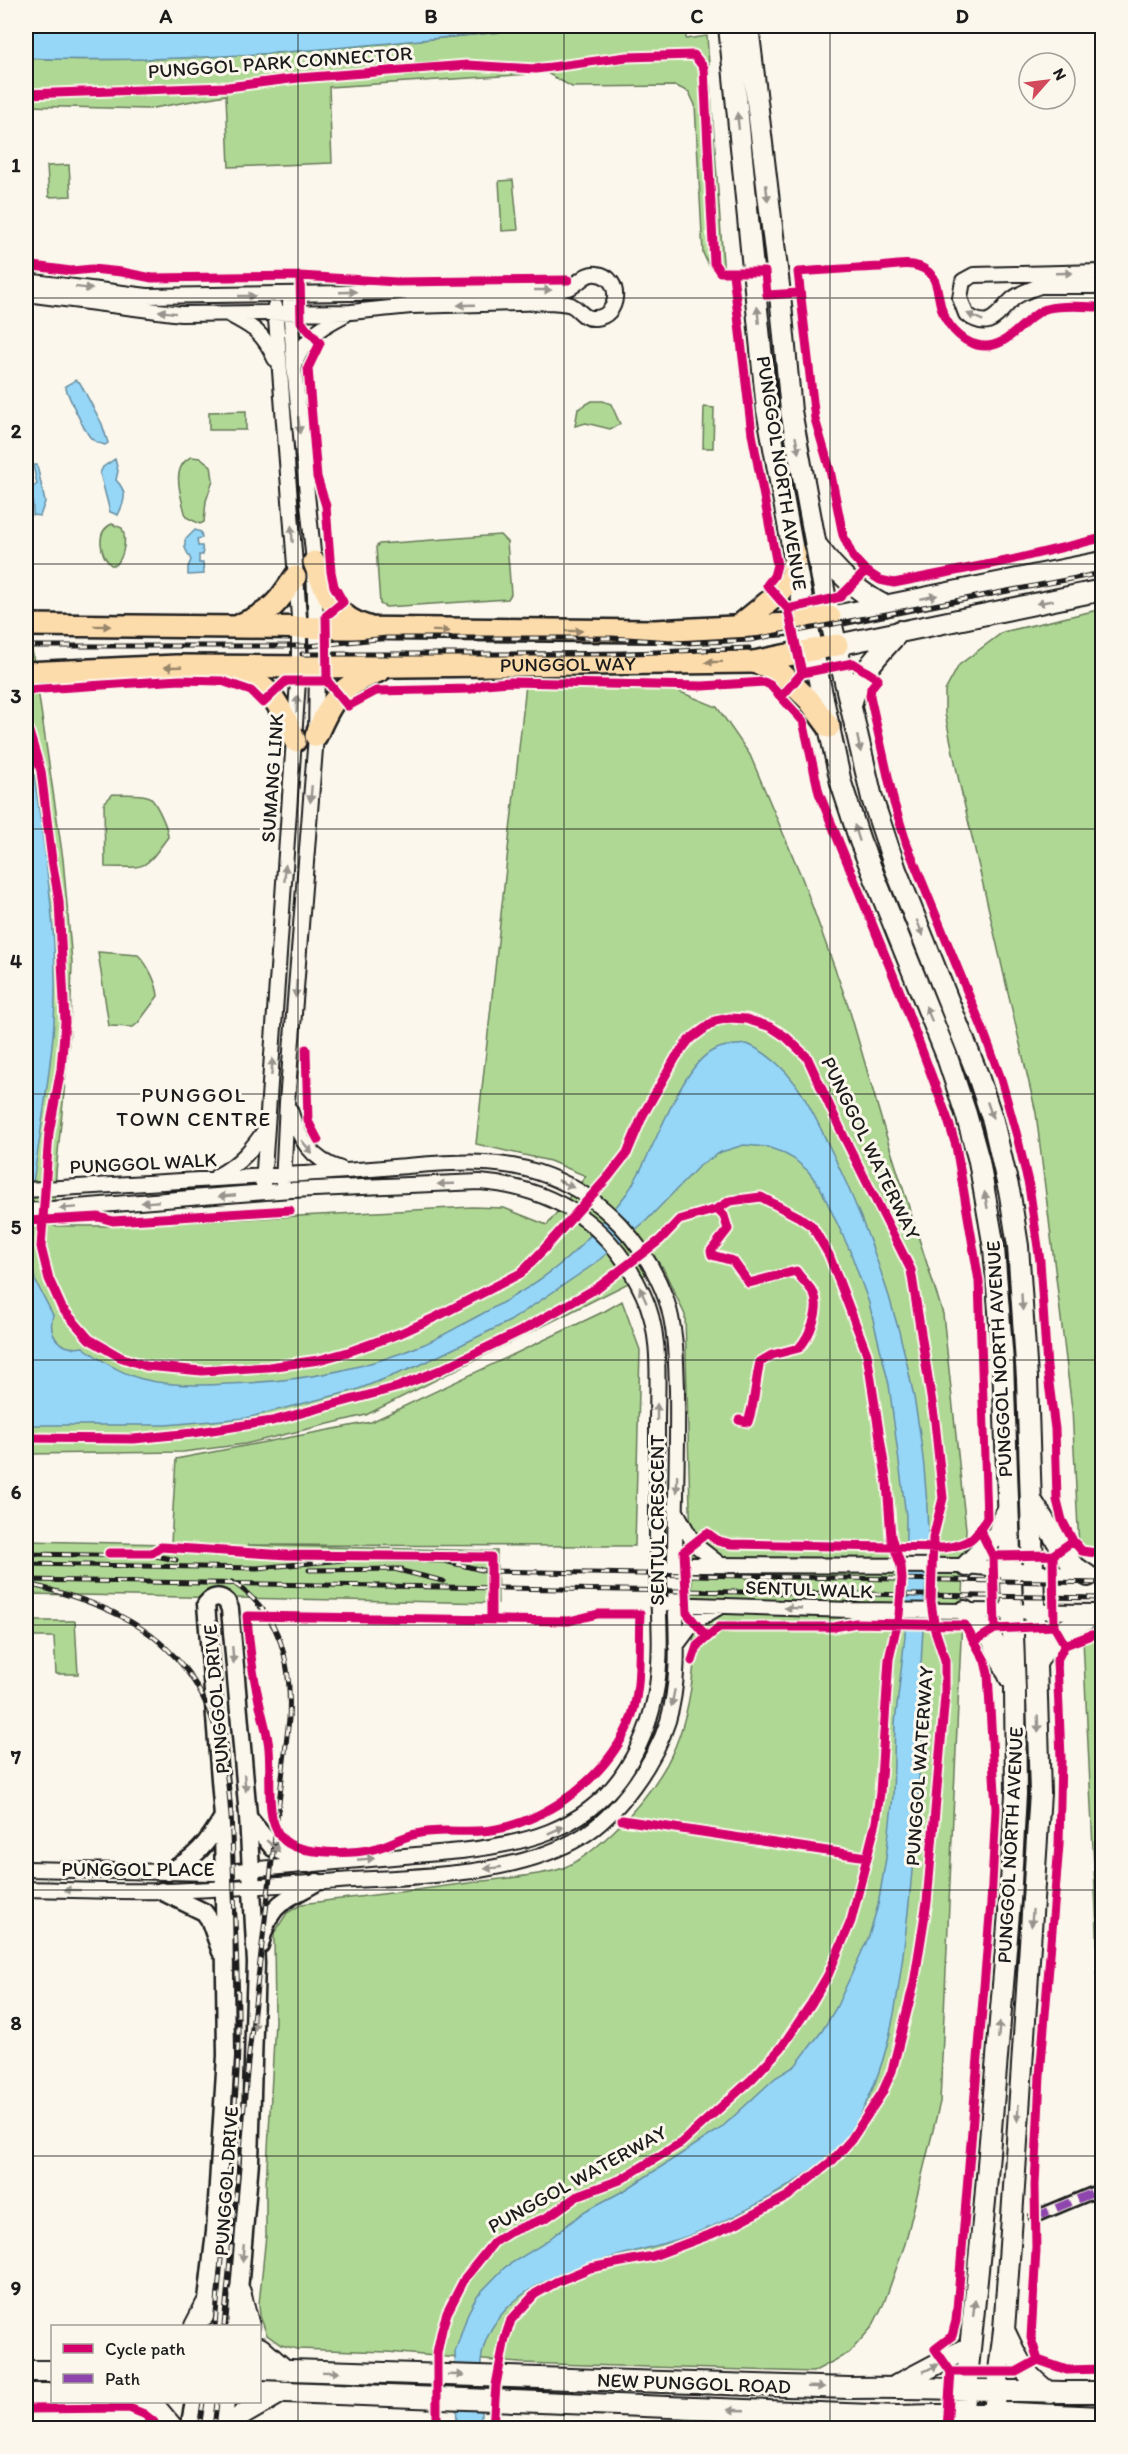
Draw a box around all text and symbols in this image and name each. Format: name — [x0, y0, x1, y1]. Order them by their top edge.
text: A — [159, 4, 173, 28]
text: B — [425, 4, 438, 28]
text: C — [691, 4, 704, 28]
text: D — [955, 4, 969, 28]
street label: PUNGGOL PARK CONNECTOR — [147, 41, 414, 83]
north arrow — [1017, 51, 1077, 111]
text: N — [1049, 65, 1071, 83]
one-way arrow — [733, 112, 743, 131]
text: 1 — [11, 153, 21, 177]
one-way arrow — [763, 184, 772, 203]
one-way arrow — [1054, 269, 1073, 278]
one-way arrow — [74, 283, 93, 293]
one-way arrow — [533, 285, 552, 295]
one-way arrow — [338, 287, 357, 297]
one-way arrow — [238, 291, 257, 301]
one-way arrow — [457, 300, 476, 310]
one-way arrow — [753, 306, 763, 325]
one-way arrow — [158, 308, 177, 317]
one-way arrow — [965, 312, 983, 322]
street label: PUNGGOL NORTH AVENUE — [752, 354, 812, 592]
one-way arrow — [294, 415, 304, 434]
text: 2 — [11, 419, 22, 443]
one-way arrow — [793, 436, 802, 455]
one-way arrow — [287, 524, 297, 543]
one-way arrow — [919, 592, 938, 601]
one-way arrow — [1035, 598, 1054, 607]
one-way arrow — [92, 621, 111, 631]
one-way arrow — [431, 626, 450, 636]
one-way arrow — [564, 626, 583, 636]
street label: PUNGGOL WAY — [500, 651, 637, 677]
one-way arrow — [704, 658, 723, 667]
one-way arrow — [163, 662, 182, 671]
text: 3 — [11, 684, 22, 708]
one-way arrow — [293, 694, 302, 713]
street label: SUMANG LINK — [256, 713, 288, 843]
one-way arrow — [854, 734, 864, 753]
one-way arrow — [306, 785, 316, 804]
one-way arrow — [852, 824, 862, 842]
one-way arrow — [280, 863, 289, 882]
one-way arrow — [915, 920, 925, 938]
text: 4 — [10, 949, 22, 973]
one-way arrow — [291, 979, 301, 998]
one-way arrow — [924, 1005, 934, 1023]
street label: PUNGGOL WATERWAY — [816, 1053, 926, 1244]
one-way arrow — [267, 1058, 276, 1077]
district label: PUNGGOL TOWN CENTRE — [116, 1082, 272, 1131]
one-way arrow — [985, 1101, 995, 1119]
one-way arrow — [301, 1139, 314, 1155]
street label: PUNGGOL WALK — [69, 1147, 218, 1179]
one-way arrow — [437, 1179, 456, 1188]
one-way arrow — [557, 1179, 574, 1188]
one-way arrow — [217, 1191, 236, 1200]
one-way arrow — [981, 1191, 990, 1210]
one-way arrow — [141, 1197, 160, 1207]
one-way arrow — [58, 1203, 77, 1213]
text: 5 — [11, 1215, 22, 1239]
street label: PUNGGOL NORTH AVENUE — [981, 1240, 1017, 1478]
one-way arrow — [638, 1286, 648, 1304]
one-way arrow — [1017, 1293, 1027, 1312]
one-way arrow — [652, 1403, 662, 1422]
street label: SENTUL CRESCENT — [645, 1435, 669, 1605]
one-way arrow — [672, 1474, 682, 1493]
text: 6 — [11, 1480, 22, 1504]
street label: SENTUL WALK — [745, 1575, 873, 1603]
one-way arrow — [783, 1603, 802, 1613]
street label: PUNGGOL DRIVE — [197, 1623, 235, 1775]
one-way arrow — [229, 1645, 238, 1664]
street label: PUNGGOL WATERWAY — [900, 1664, 938, 1867]
one-way arrow — [668, 1688, 677, 1707]
one-way arrow — [1033, 1714, 1042, 1733]
street label: PUNGGOL NORTH AVENUE — [992, 1726, 1028, 1964]
text: 7 — [10, 1745, 21, 1769]
one-way arrow — [240, 1774, 250, 1793]
one-way arrow — [547, 1825, 564, 1834]
one-way arrow — [265, 1839, 280, 1852]
one-way arrow — [357, 1854, 376, 1864]
street label: PUNGGOL PLACE — [61, 1857, 215, 1881]
one-way arrow — [484, 1863, 503, 1873]
one-way arrow — [63, 1885, 82, 1895]
one-way arrow — [1027, 1909, 1037, 1928]
text: 8 — [11, 2011, 22, 2035]
one-way arrow — [250, 2012, 259, 2031]
one-way arrow — [994, 2020, 1004, 2039]
one-way arrow — [1014, 2103, 1023, 2122]
street label: PUNGGOL DRIVE — [209, 2105, 243, 2257]
street label: PUNGGOL WATERWAY — [483, 2120, 671, 2238]
one-way arrow — [238, 2244, 248, 2263]
text: 9 — [11, 2276, 21, 2300]
one-way arrow — [969, 2298, 979, 2317]
legend — [51, 2325, 261, 2403]
text: Cycle path — [105, 2338, 186, 2360]
one-way arrow — [923, 2363, 940, 2372]
one-way arrow — [322, 2367, 341, 2377]
text: Path — [105, 2368, 140, 2390]
street label: NEW PUNGGOL ROAD — [597, 2368, 791, 2398]
one-way arrow — [447, 2370, 466, 2380]
one-way arrow — [807, 2383, 826, 2392]
one-way arrow — [726, 2405, 745, 2414]

